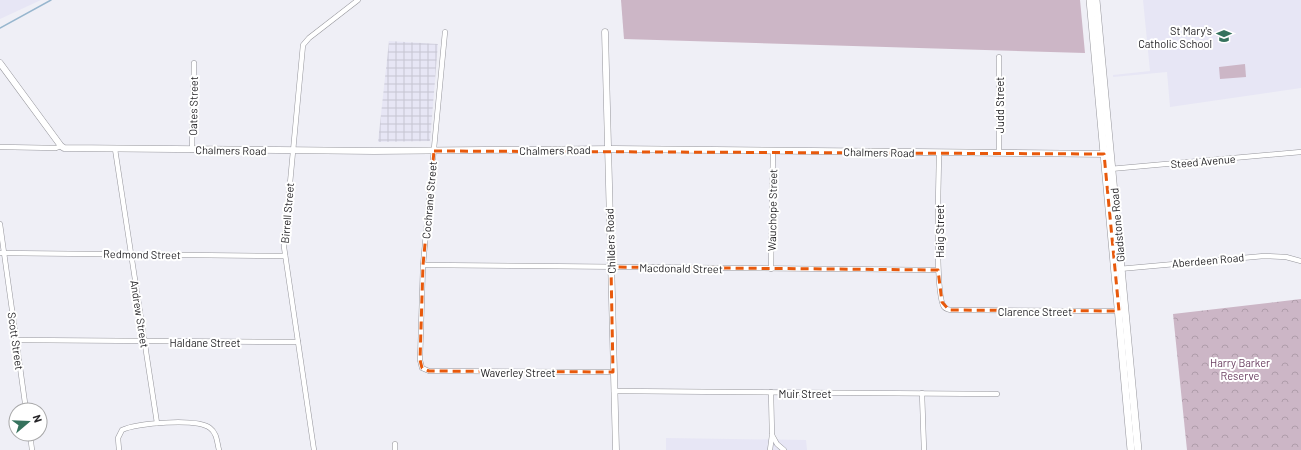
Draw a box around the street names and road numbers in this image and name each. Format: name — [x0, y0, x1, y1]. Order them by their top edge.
street label: Oates Street — [186, 76, 200, 136]
street label: Judd Street — [993, 77, 1006, 133]
street label: Chalmers Road — [195, 143, 267, 157]
street label: Chalmers Road — [519, 143, 591, 157]
street label: Chalmers Road — [843, 145, 915, 159]
street label: Steed Avenue — [1170, 152, 1236, 170]
street label: Cochrane Street — [419, 161, 439, 239]
street label: Wauchope Street — [765, 169, 779, 251]
street label: Birrell Street — [278, 182, 296, 244]
street label: Gladstone Road — [1107, 187, 1127, 263]
street label: Haig Street — [933, 204, 946, 258]
street label: Childers Road — [602, 208, 618, 274]
street label: Redmond Street — [103, 247, 181, 261]
street label: Aberdeen Road — [1171, 250, 1245, 270]
street label: Macdonald Street — [639, 261, 723, 275]
street label: Andrew Street — [128, 279, 152, 349]
street label: Clarence Street — [998, 305, 1072, 318]
street label: Scott Street — [6, 311, 26, 371]
street label: Haldane Street — [170, 336, 240, 349]
street label: Waverley Street — [480, 366, 556, 379]
street label: Muir Street — [779, 387, 831, 400]

